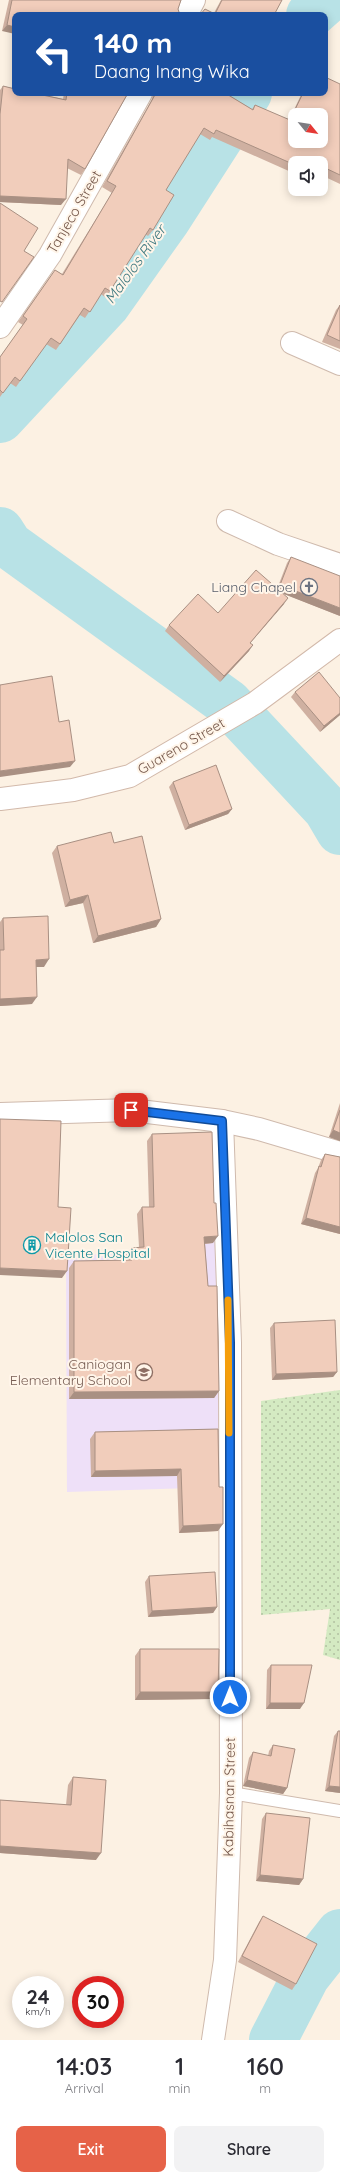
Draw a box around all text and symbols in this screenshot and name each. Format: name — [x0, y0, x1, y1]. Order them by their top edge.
text: 140 m — [94, 25, 172, 60]
icon: left — [28, 28, 80, 80]
text: Daang Inang Wika — [94, 60, 250, 83]
north arrow — [288, 108, 328, 148]
map controls — [288, 108, 328, 196]
button: sound — [288, 156, 328, 196]
street label: Tanjeco Street — [43, 167, 105, 257]
water label: Malolos River — [100, 219, 171, 307]
church icon: Liang Chapel — [299, 577, 319, 597]
place label: Liang Chapel — [211, 578, 296, 596]
street label: Guareno Street — [134, 714, 228, 778]
pin — [114, 1093, 148, 1127]
icon: arrive — [120, 1099, 142, 1121]
place label: Malolos San Vicente Hospital — [45, 1228, 150, 1262]
building icon: Malolos San Vicente Hospital — [22, 1235, 42, 1255]
place label: Caniogan Elementary School — [10, 1355, 131, 1389]
school or university icon: Caniogan Elementary School — [134, 1362, 154, 1382]
position arrow — [209, 1676, 251, 1718]
street label: Kabihasnan Street — [219, 1737, 239, 1857]
speed limit sign: 30 — [72, 1976, 124, 2028]
text: 24 — [26, 1984, 50, 2009]
text: km/h — [25, 2005, 51, 2018]
text: 14:03 — [56, 2051, 112, 2081]
text: 1 — [175, 2051, 184, 2081]
text: 160 — [247, 2051, 284, 2081]
text: Arrival — [65, 2080, 104, 2096]
text: min — [168, 2080, 191, 2096]
text: m — [259, 2080, 271, 2096]
button: Exit — [16, 2126, 166, 2172]
button: Share — [174, 2126, 324, 2172]

